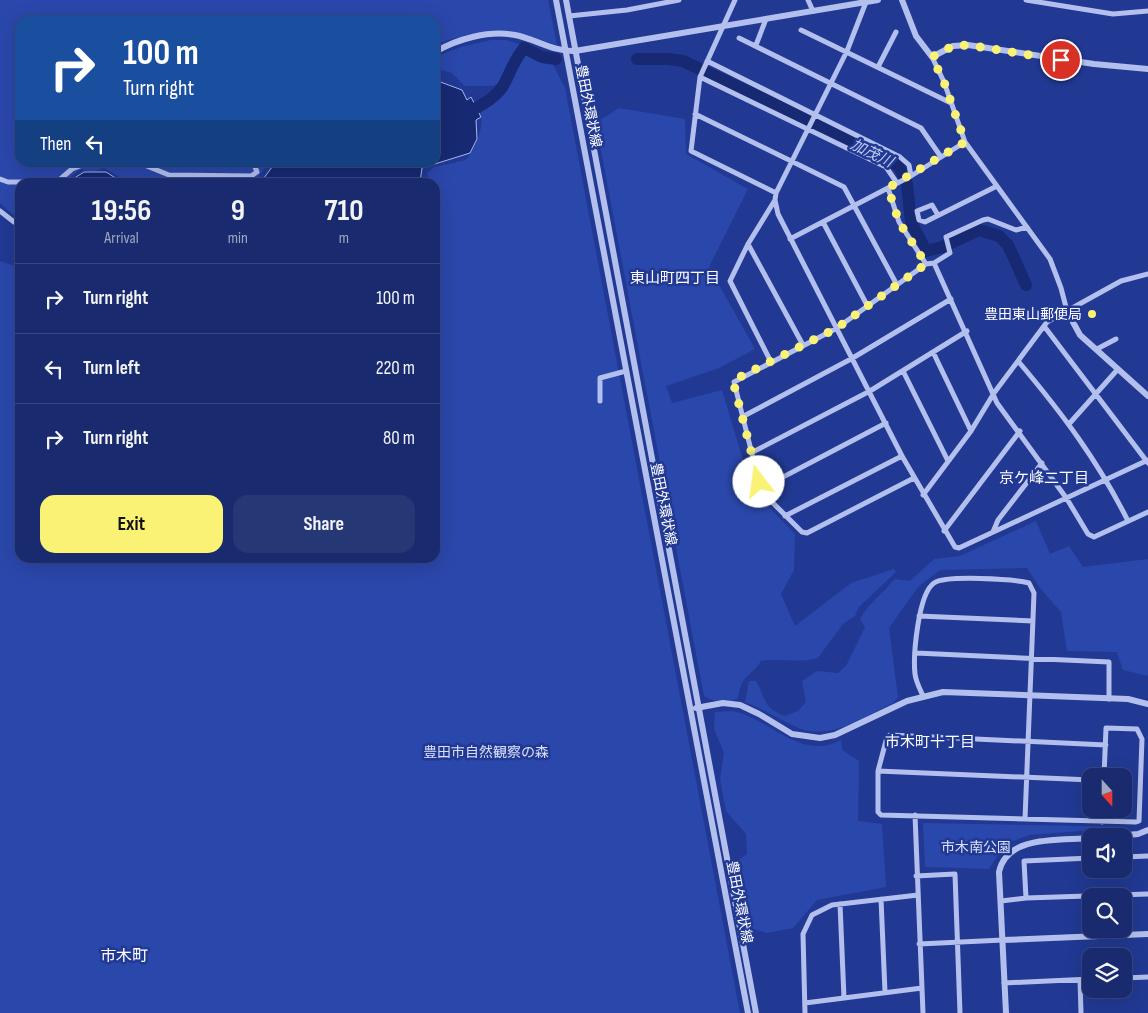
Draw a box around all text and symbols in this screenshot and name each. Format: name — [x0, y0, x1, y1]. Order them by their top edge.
text: 100 m — [123, 32, 199, 75]
icon: right — [40, 35, 105, 100]
pin — [1040, 39, 1082, 81]
icon: arrive — [1047, 46, 1075, 74]
street label: 豊田外環状線 — [572, 63, 605, 149]
text: Turn right — [123, 75, 194, 102]
icon: left — [81, 130, 109, 158]
text: Then — [40, 133, 71, 156]
water label: 加茂川 — [847, 135, 898, 173]
text: 19:56 — [91, 193, 151, 229]
text: 9 — [231, 193, 245, 229]
text: 710 — [324, 193, 364, 229]
text: Arrival — [104, 229, 139, 248]
text: min — [228, 229, 248, 248]
text: m — [339, 229, 349, 248]
district label: 東山町四丁目 — [630, 269, 720, 288]
icon: right — [40, 285, 68, 313]
text: Turn right — [83, 287, 148, 310]
text: 100 m — [376, 287, 415, 310]
place label: 豊田東山郵便局 — [984, 306, 1082, 323]
marker: 豊田東山郵便局 — [1086, 308, 1098, 320]
icon: left — [40, 355, 68, 383]
text: Turn left — [83, 357, 140, 380]
text: 220 m — [376, 357, 415, 380]
icon: right — [40, 425, 68, 453]
text: Turn right — [83, 427, 148, 450]
text: 80 m — [383, 427, 415, 450]
position arrow — [732, 455, 784, 507]
street label: 豊田外環状線 — [647, 461, 680, 547]
district label: 京ケ峰二丁目 — [999, 469, 1089, 488]
button: Exit — [40, 495, 223, 553]
button: Share — [233, 495, 415, 553]
district label: 市木町十丁目 — [885, 733, 975, 752]
park label: 豊田市自然観察の森 — [423, 744, 549, 761]
north arrow — [1082, 768, 1132, 818]
map controls — [1082, 768, 1132, 998]
button: sound — [1082, 828, 1132, 878]
park label: 市木南公園 — [941, 839, 1011, 856]
street label: 豊田外環状線 — [723, 859, 756, 945]
button: search — [1082, 888, 1132, 938]
district label: 市木町 — [100, 947, 148, 966]
button: layers — [1082, 948, 1132, 998]

